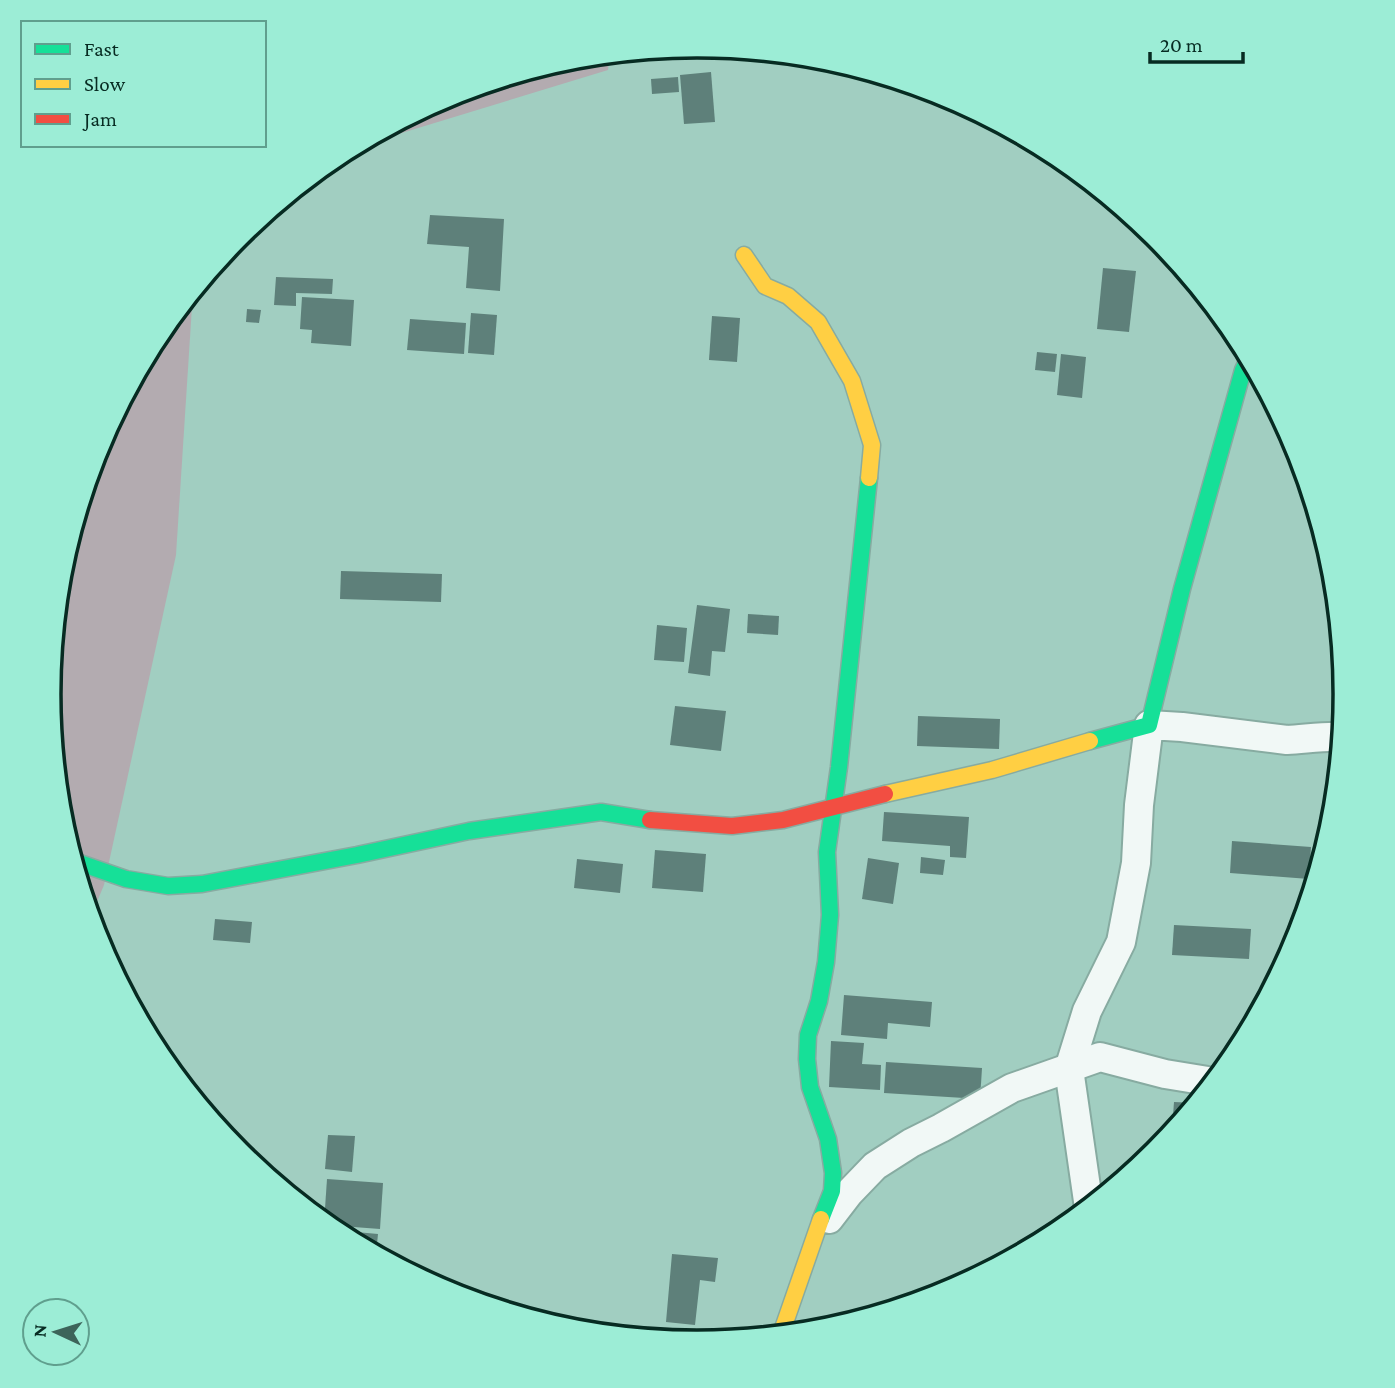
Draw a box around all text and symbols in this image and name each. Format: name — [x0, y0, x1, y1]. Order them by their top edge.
legend — [21, 21, 266, 147]
scale bar — [1150, 21, 1243, 65]
text: 20 m — [1160, 33, 1203, 57]
text: Fast — [84, 37, 120, 61]
text: Slow — [84, 72, 126, 96]
text: Jam — [82, 107, 117, 131]
north arrow — [21, 1297, 91, 1367]
text: N — [29, 1324, 50, 1338]

